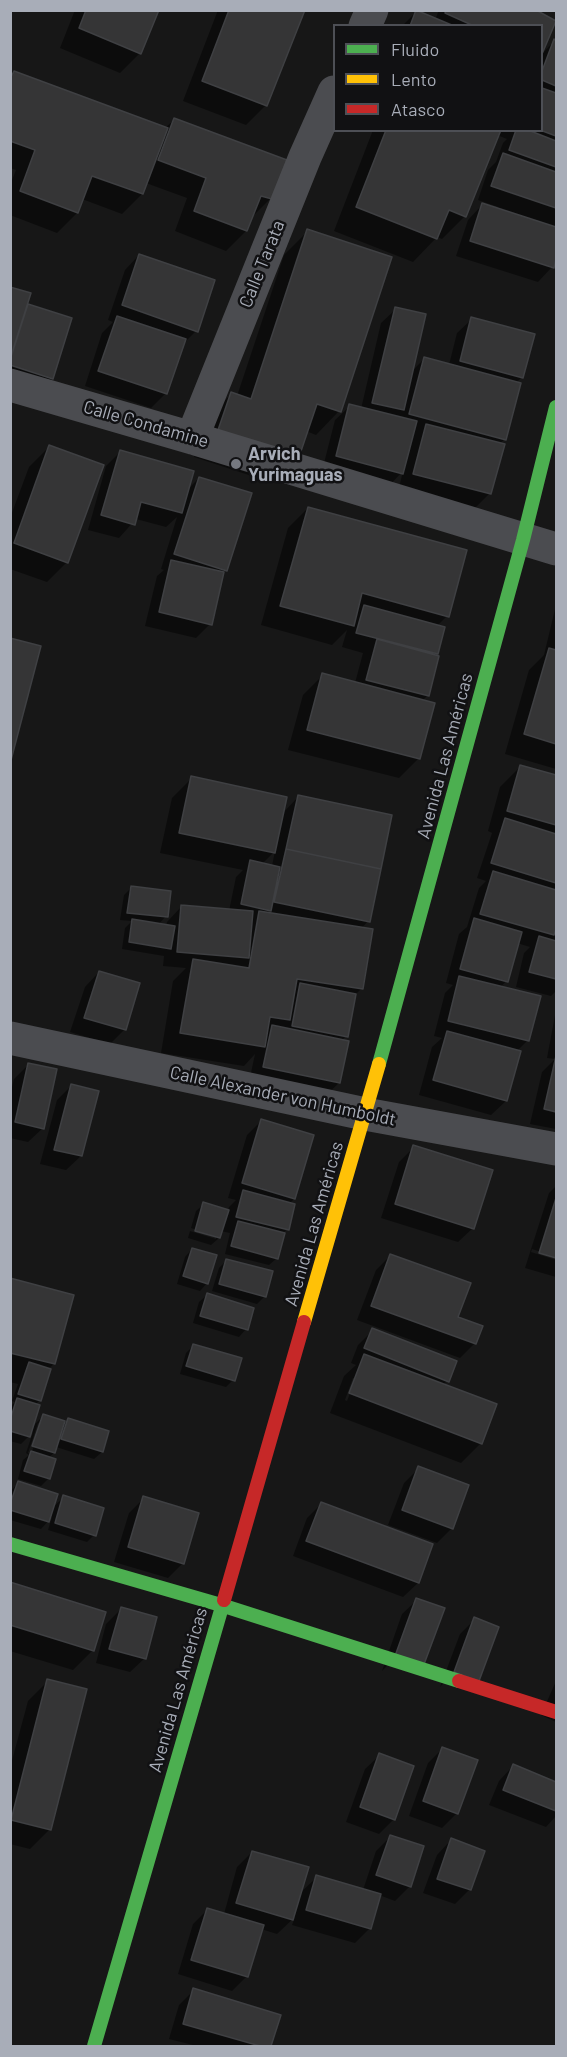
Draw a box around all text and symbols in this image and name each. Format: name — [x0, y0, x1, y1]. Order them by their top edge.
legend — [333, 24, 543, 132]
text: Fluido — [391, 38, 439, 60]
text: Lento — [391, 68, 437, 90]
text: Atasco — [391, 98, 445, 120]
street label: Calle Tarata — [235, 217, 289, 311]
street label: Calle Condamine — [81, 396, 211, 452]
place label: Arvich Yurimaguas — [248, 443, 343, 486]
marker: Arvich Yurimaguas — [229, 457, 243, 471]
street label: Avenida Las Américas — [413, 671, 477, 841]
street label: Calle Alexander von Humboldt — [168, 1061, 398, 1131]
street label: Avenida Las Américas — [280, 1139, 348, 1309]
street label: Avenida Las Américas — [144, 1605, 212, 1775]

